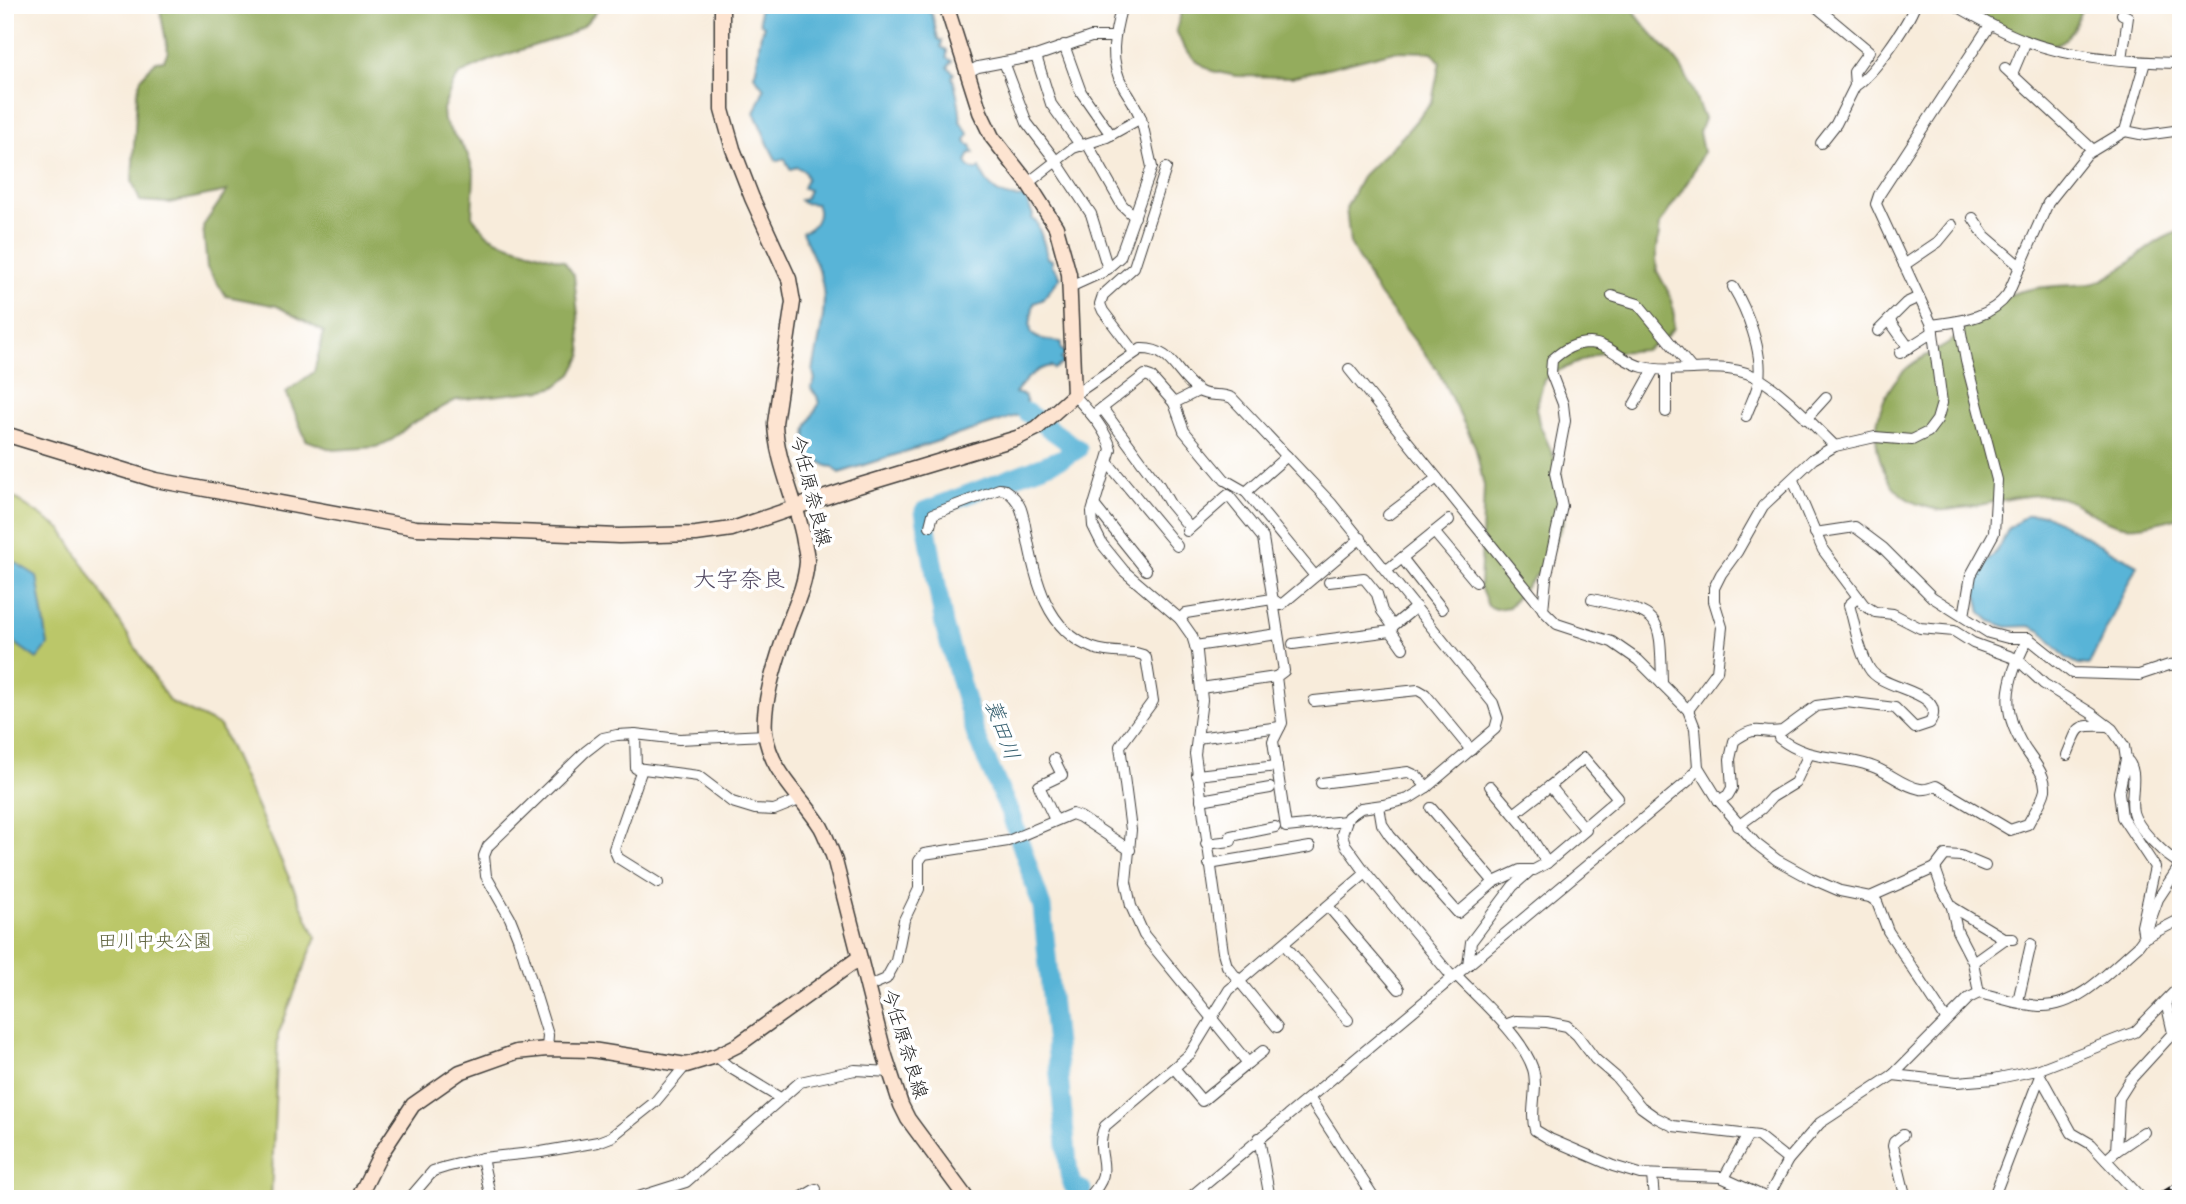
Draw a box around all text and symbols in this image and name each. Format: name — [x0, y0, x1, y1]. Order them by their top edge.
street label: 今任原奈良線 — [782, 432, 838, 550]
district label: 大字奈良 — [693, 563, 785, 599]
water label: 蓑田川 — [975, 695, 1027, 765]
park label: 田川中央公園 — [98, 927, 212, 957]
street label: 今任原奈良線 — [873, 985, 935, 1103]

